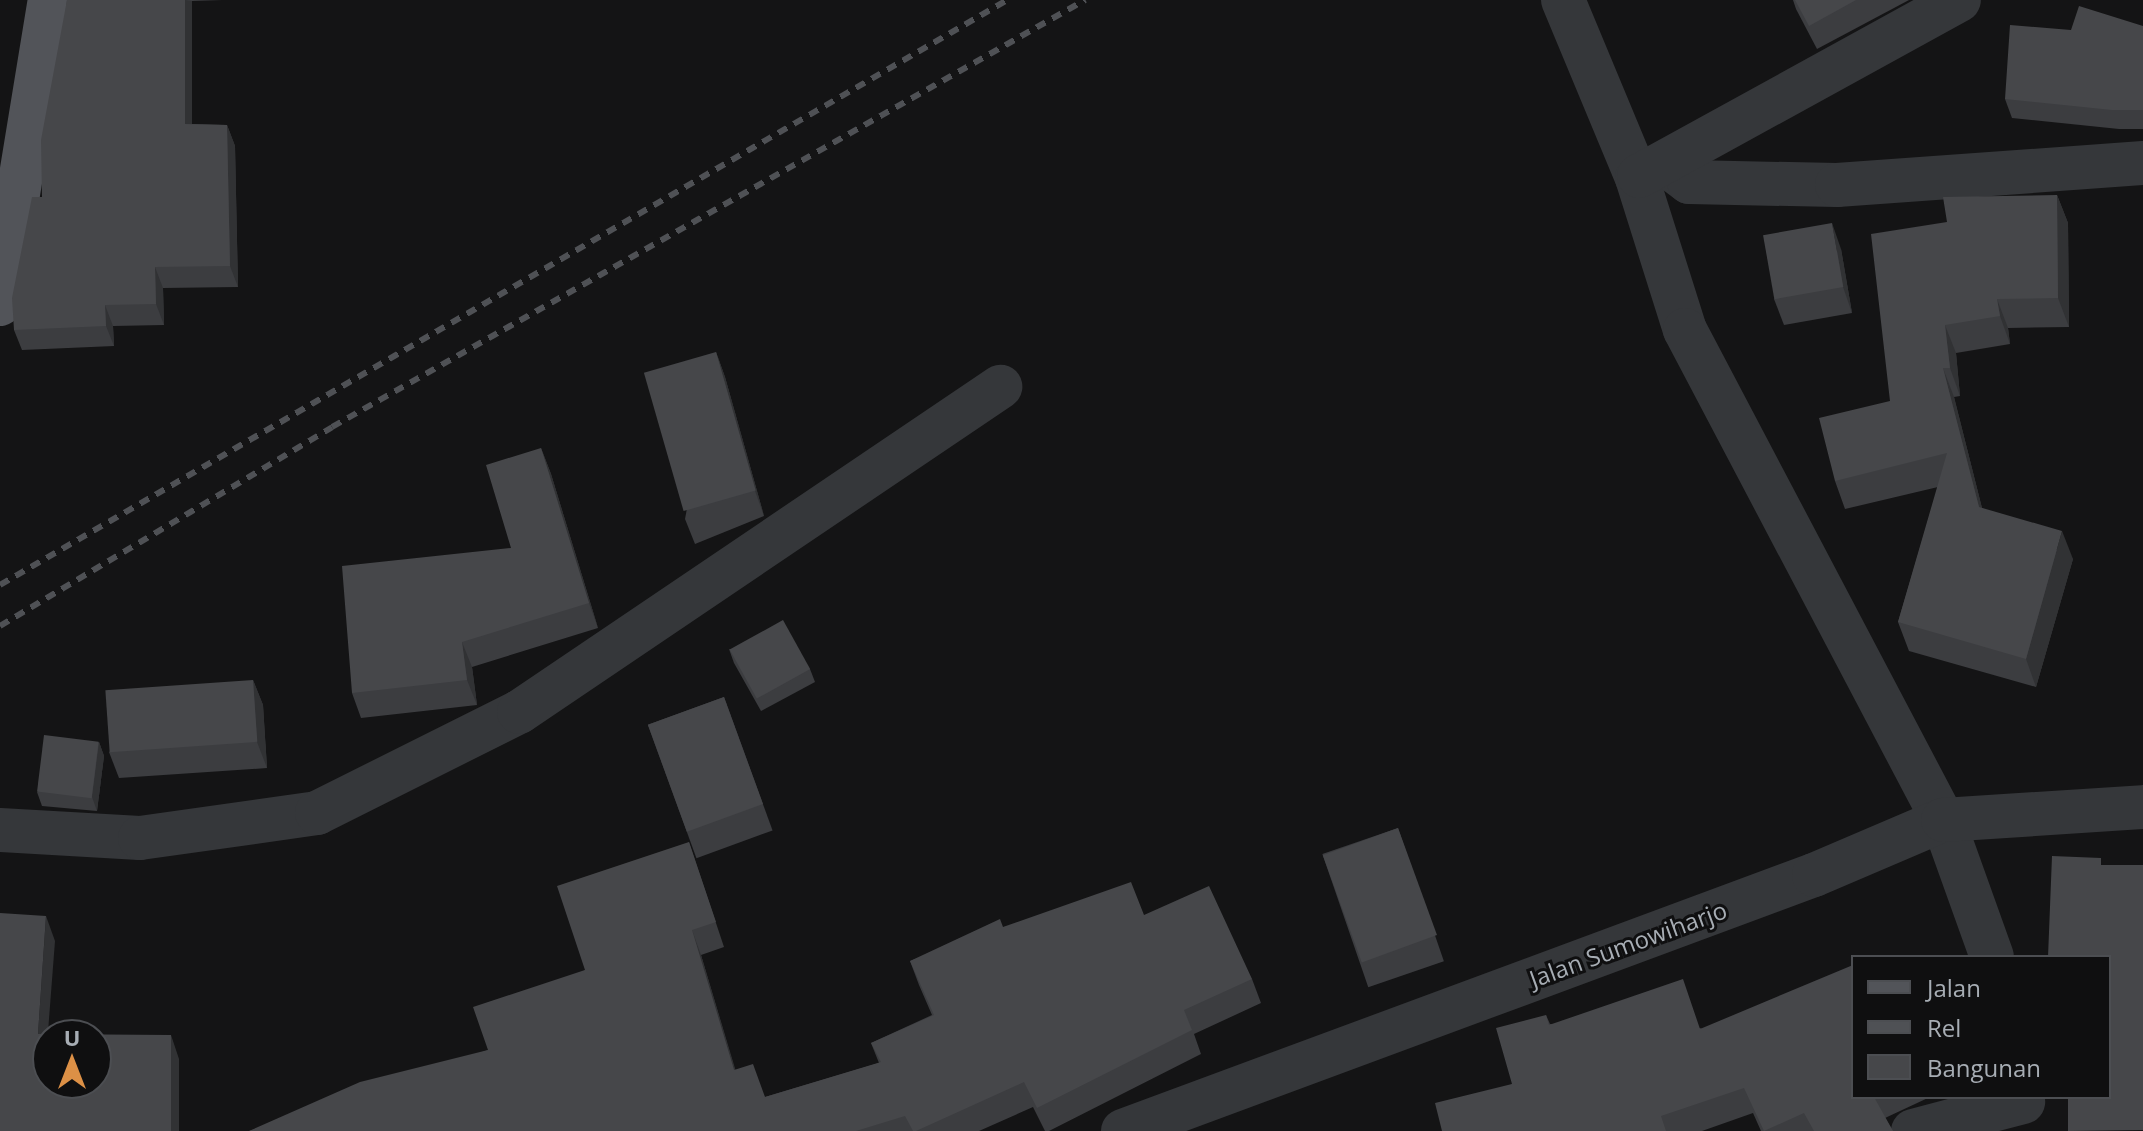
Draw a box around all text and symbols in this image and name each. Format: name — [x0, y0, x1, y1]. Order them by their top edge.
street label: Jalan Sumowiharjo — [1525, 895, 1731, 993]
legend — [1851, 955, 2111, 1099]
text: Jalan — [1927, 971, 1981, 1004]
text: Rel — [1927, 1011, 1961, 1044]
north arrow — [32, 1019, 112, 1099]
text: U — [64, 1022, 80, 1052]
text: Bangunan — [1927, 1051, 2041, 1084]

